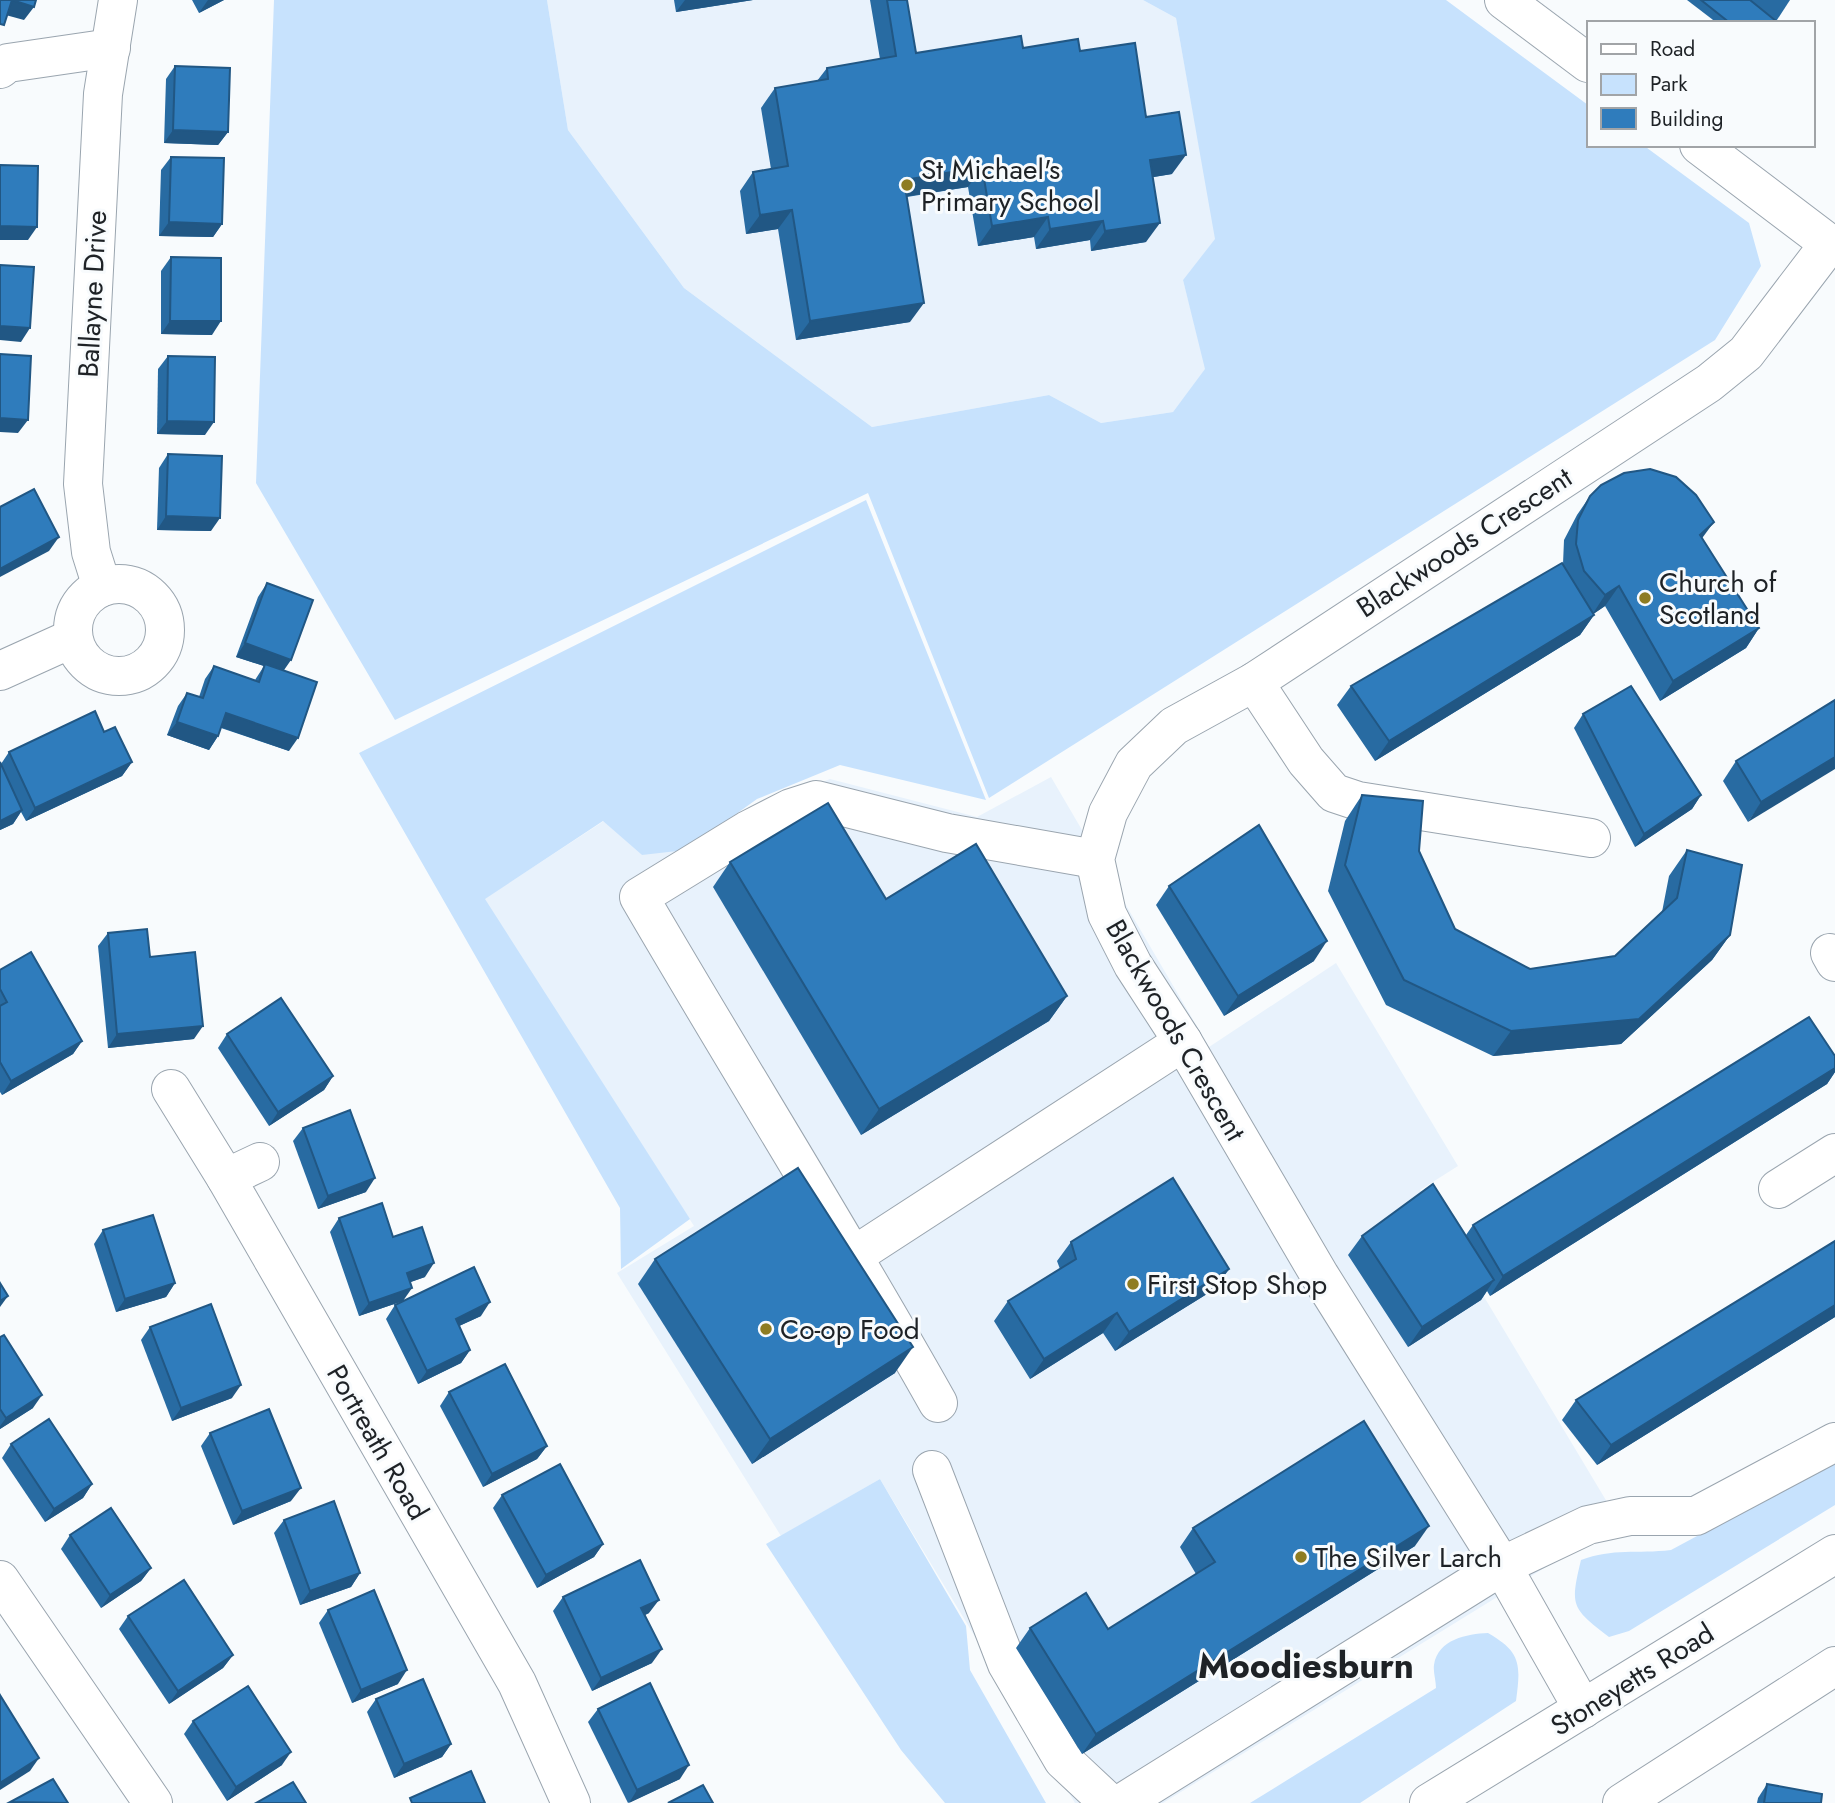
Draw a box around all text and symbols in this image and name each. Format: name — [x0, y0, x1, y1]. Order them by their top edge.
legend — [1587, 21, 1814, 147]
text: Road — [1650, 34, 1695, 64]
text: Park — [1650, 69, 1688, 99]
text: Building — [1650, 104, 1723, 134]
place label: St Michael's Primary School — [921, 149, 1100, 222]
marker: St Michael's Primary School — [899, 177, 915, 193]
street label: Ballayne Drive — [68, 209, 117, 379]
street label: Blackwoods Crescent — [1348, 457, 1580, 628]
place label: Church of Scotland — [1659, 562, 1778, 635]
marker: Church of Scotland — [1637, 590, 1653, 606]
street label: Blackwoods Crescent — [1095, 912, 1256, 1149]
place label: First Stop Shop — [1147, 1264, 1327, 1305]
marker: First Stop Shop — [1125, 1276, 1141, 1292]
place label: Co-op Food — [780, 1309, 920, 1350]
marker: Co-op Food — [758, 1321, 774, 1337]
street label: Portreath Road — [316, 1357, 439, 1528]
place label: The Silver Larch — [1315, 1537, 1502, 1578]
marker: The Silver Larch — [1293, 1549, 1309, 1565]
street label: Stoneyetts Road — [1543, 1613, 1722, 1746]
district label: Moodiesburn — [1198, 1641, 1414, 1691]

